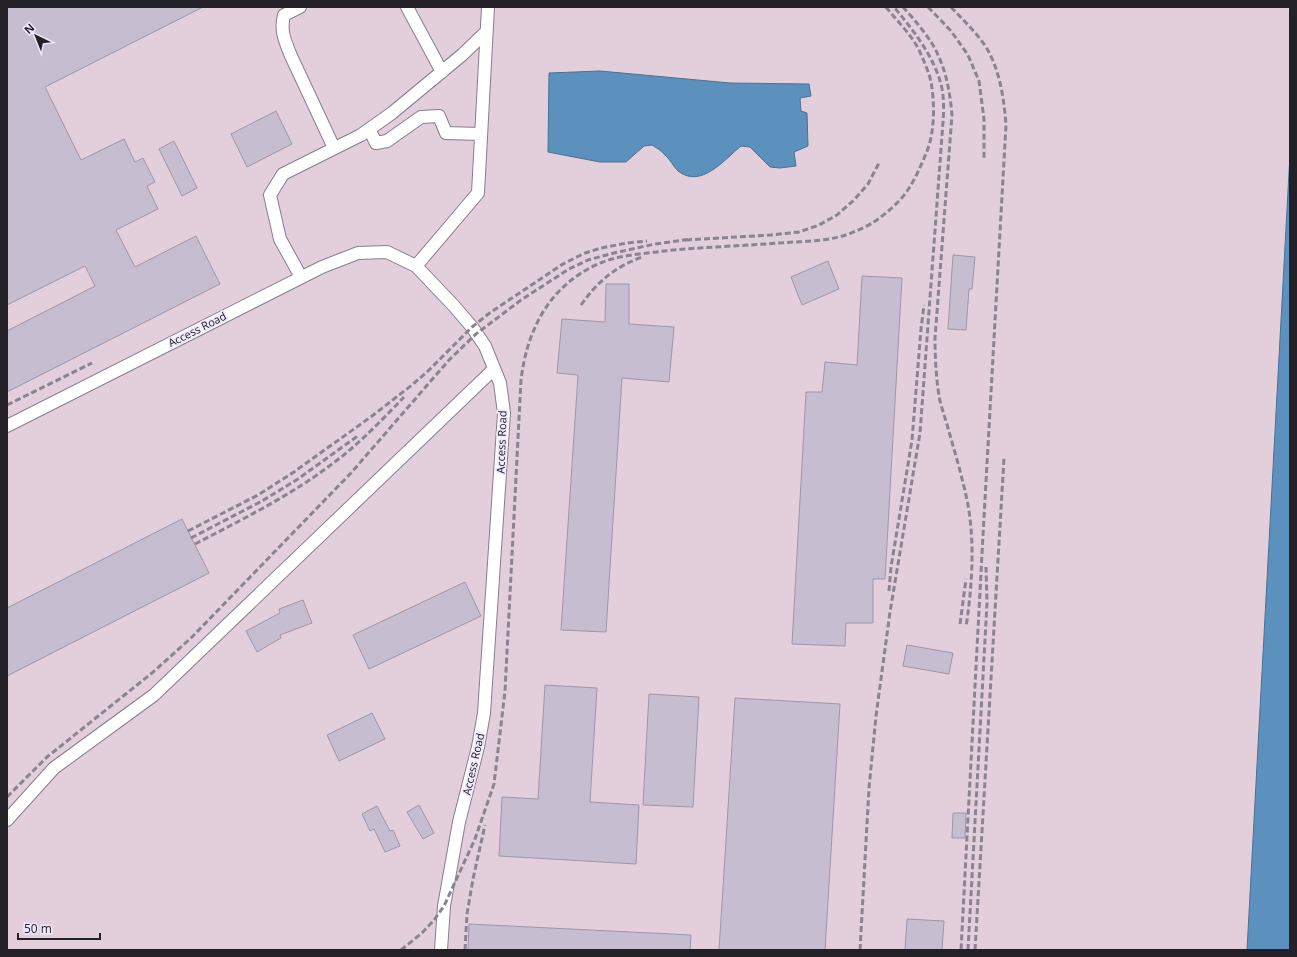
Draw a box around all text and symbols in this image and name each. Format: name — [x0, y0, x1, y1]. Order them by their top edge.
north arrow — [16, 16, 56, 56]
text: N — [20, 20, 37, 37]
street label: Access Road — [165, 308, 229, 350]
street label: Access Road — [492, 410, 510, 474]
street label: Access Road — [459, 731, 487, 797]
scale bar — [18, 915, 100, 941]
text: 50 m — [24, 920, 52, 937]

